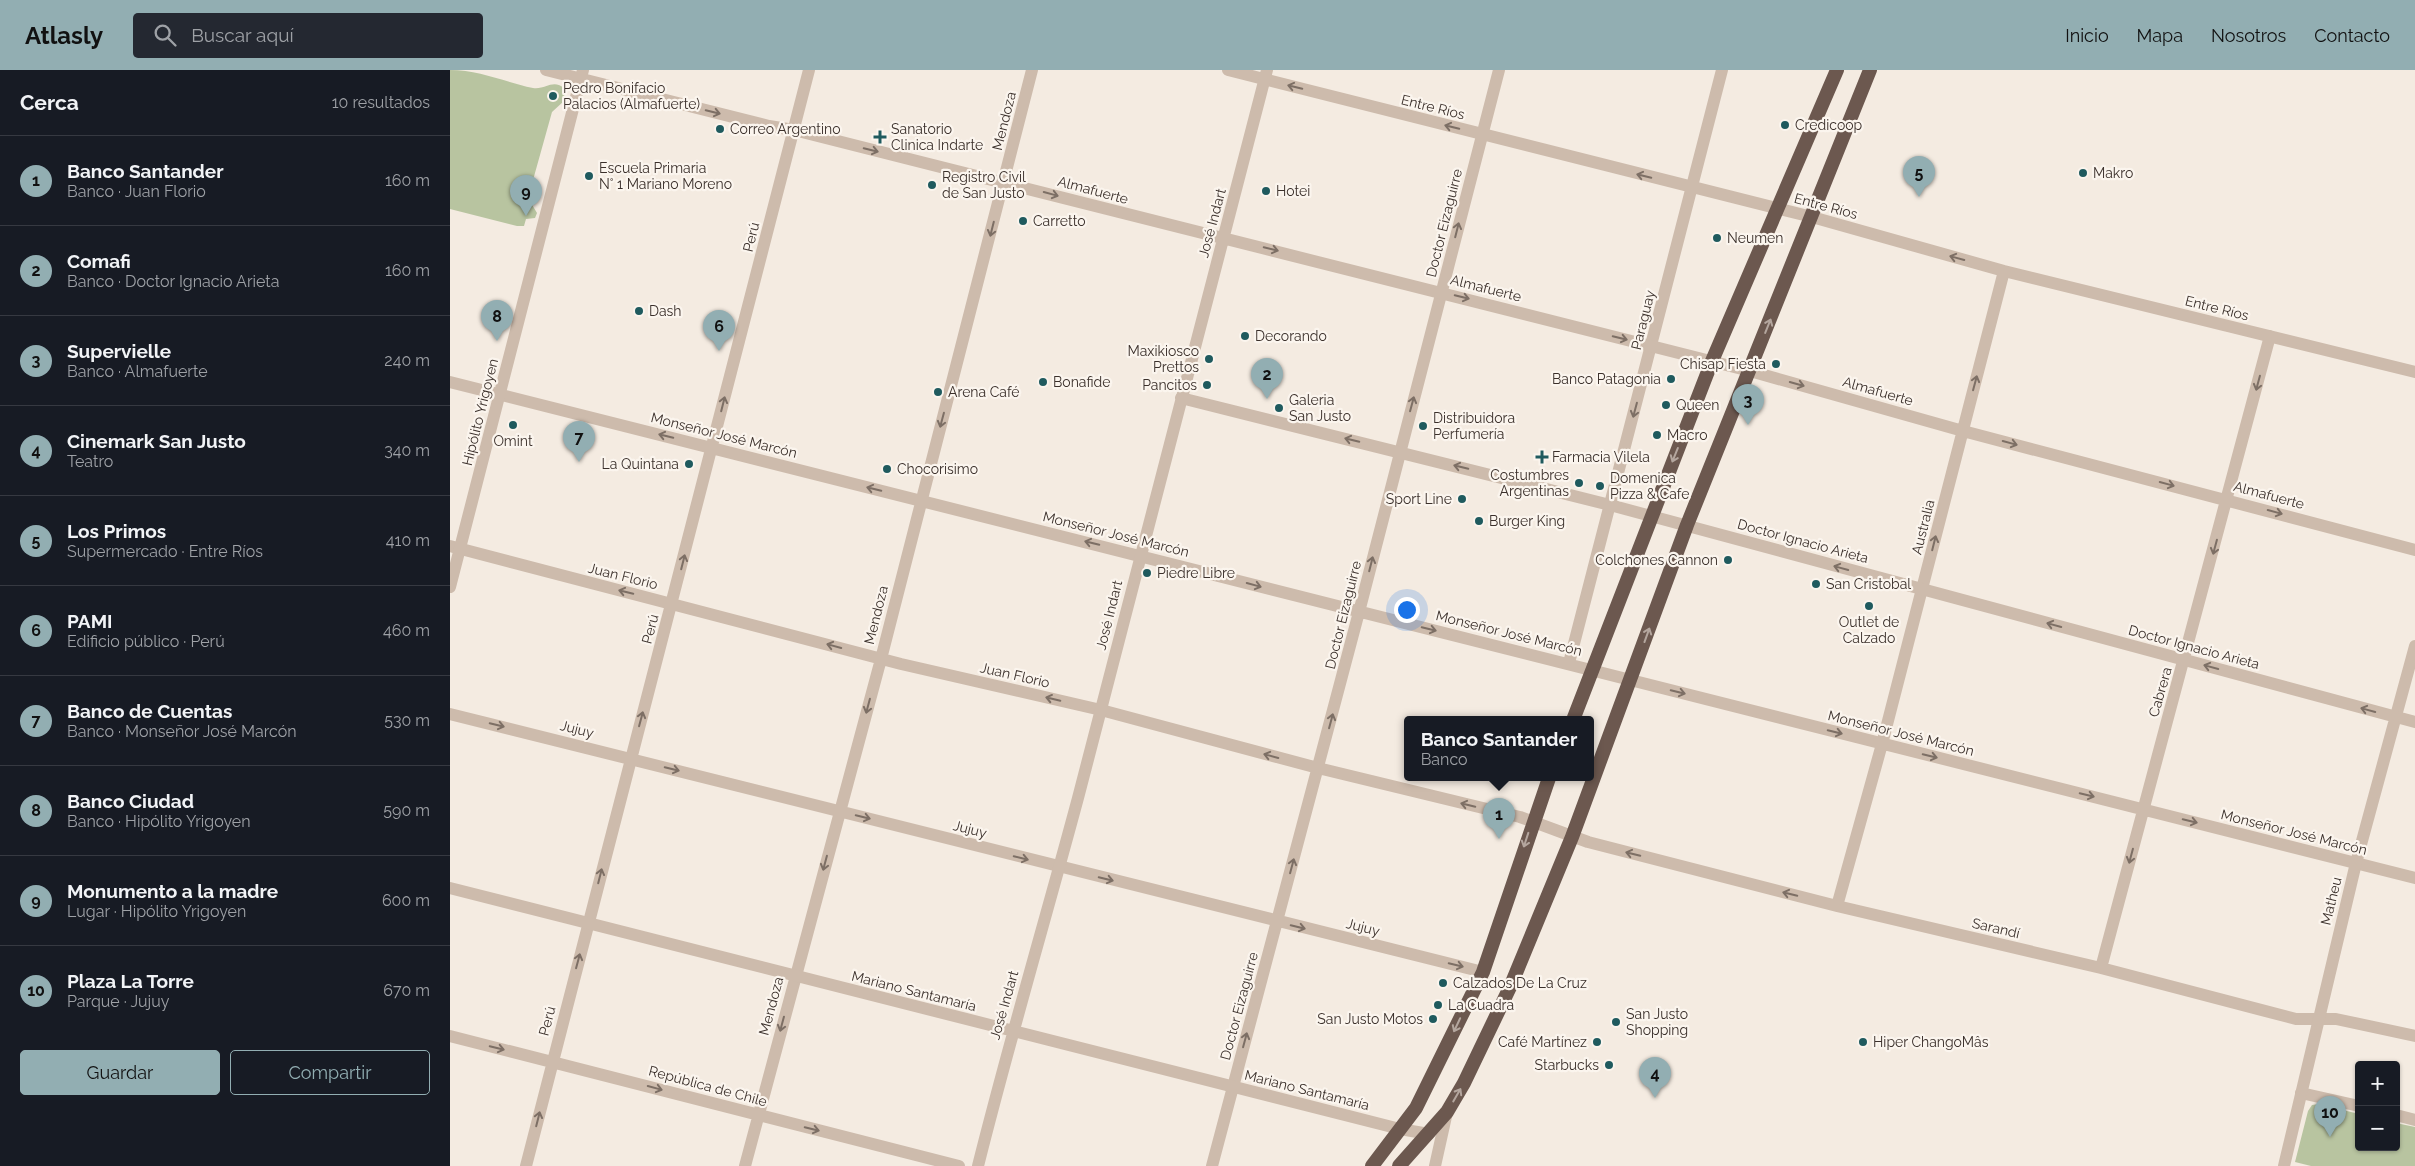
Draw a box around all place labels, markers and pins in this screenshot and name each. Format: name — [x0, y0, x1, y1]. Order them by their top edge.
place label: Pedro Bonifacio Palacios (Almafuerte) — [563, 80, 700, 112]
marker: Pedro Bonifacio Palacios (Almafuerte) — [547, 90, 559, 102]
place label: Credicoop — [1795, 117, 1863, 133]
marker: Credicoop — [1779, 119, 1791, 131]
place label: Correo Argentino — [730, 121, 841, 137]
place label: Sanatorio Clinica Indarte — [891, 121, 983, 153]
marker: Correo Argentino — [714, 123, 726, 135]
marker: Sanatorio Clinica Indarte — [873, 130, 887, 144]
pin: 5 — [1903, 156, 1935, 197]
place label: Escuela Primaria N° 1 Mariano Moreno — [599, 160, 732, 192]
place label: Makro — [2093, 165, 2133, 181]
marker: Makro — [2077, 167, 2089, 179]
place label: Registro Civil de San Justo — [942, 169, 1026, 201]
marker: Escuela Primaria N° 1 Mariano Moreno — [583, 170, 595, 182]
pin: 9 — [510, 175, 542, 216]
marker: Registro Civil de San Justo — [926, 179, 938, 191]
place label: Hotei — [1276, 183, 1310, 199]
marker: Hotei — [1260, 185, 1272, 197]
place label: Carretto — [1033, 213, 1086, 229]
marker: Carretto — [1017, 215, 1029, 227]
place label: Neumen — [1727, 230, 1783, 246]
marker: Neumen — [1711, 232, 1723, 244]
pin: 8 — [481, 300, 513, 341]
place label: Dash — [649, 303, 682, 319]
marker: Dash — [633, 305, 645, 317]
pin: 6 — [703, 310, 735, 351]
place label: Decorando — [1255, 328, 1327, 344]
marker: Decorando — [1239, 330, 1251, 342]
place label: Maxikiosco Prettos — [1128, 343, 1199, 375]
marker: Maxikiosco Prettos — [1203, 353, 1215, 365]
place label: Chisap Fiesta — [1680, 356, 1766, 372]
pin: 2 — [1251, 358, 1283, 399]
marker: Chisap Fiesta — [1770, 358, 1782, 370]
place label: Banco Patagonia — [1552, 371, 1661, 387]
marker: Banco Patagonia — [1665, 373, 1677, 385]
place label: Bonafide — [1053, 374, 1110, 390]
marker: Bonafide — [1037, 376, 1049, 388]
place label: Pancitos — [1142, 377, 1197, 393]
marker: Pancitos — [1201, 379, 1213, 391]
place label: Arena Café — [948, 384, 1020, 400]
pin: 3 — [1732, 384, 1764, 425]
marker: Arena Café — [932, 386, 944, 398]
place label: Galeria San Justo — [1289, 392, 1351, 424]
place label: Queen — [1676, 397, 1719, 413]
marker: Queen — [1660, 399, 1672, 411]
marker: Galeria San Justo — [1273, 402, 1285, 414]
place label: Distribuidora Perfumería — [1433, 410, 1515, 442]
marker: Omint — [507, 419, 519, 431]
marker: Distribuidora Perfumería — [1417, 420, 1429, 432]
pin: 7 — [563, 421, 595, 462]
place label: Macro — [1667, 427, 1708, 443]
marker: Macro — [1651, 429, 1663, 441]
place label: Omint — [493, 433, 533, 449]
place label: Farmacia Vilela — [1552, 449, 1650, 465]
marker: Farmacia Vilela — [1536, 451, 1548, 463]
place label: La Quintana — [602, 456, 679, 472]
marker: La Quintana — [683, 458, 695, 470]
place label: Chocorisimo — [897, 461, 978, 477]
marker: Chocorisimo — [881, 463, 893, 475]
place label: Costumbres Argentinas — [1490, 467, 1569, 499]
place label: Domenica Pizza & Cafe — [1610, 470, 1689, 502]
marker: Costumbres Argentinas — [1573, 477, 1585, 489]
marker: Domenica Pizza & Cafe — [1594, 480, 1606, 492]
place label: Sport Line — [1386, 491, 1452, 507]
marker: Sport Line — [1456, 493, 1468, 505]
place label: Burger King — [1489, 513, 1565, 529]
marker: Burger King — [1473, 515, 1485, 527]
place label: Colchones Cannon — [1595, 552, 1718, 568]
marker: Colchones Cannon — [1722, 554, 1734, 566]
place label: Piedre Libre — [1157, 565, 1235, 581]
marker: Piedre Libre — [1141, 567, 1153, 579]
place label: San Cristobal — [1826, 576, 1911, 592]
marker: San Cristobal — [1810, 578, 1822, 590]
marker: Outlet de Calzado — [1863, 600, 1875, 612]
place label: Outlet de Calzado — [1839, 614, 1899, 646]
pin: 1 — [1483, 798, 1515, 839]
place label: Calzados De La Cruz — [1453, 975, 1587, 991]
marker: Calzados De La Cruz — [1437, 977, 1449, 989]
place label: La Cuadra — [1448, 997, 1514, 1013]
marker: La Cuadra — [1432, 999, 1444, 1011]
place label: San Justo Shopping — [1626, 1006, 1688, 1038]
place label: San Justo Motos — [1317, 1011, 1423, 1027]
marker: San Justo Motos — [1427, 1013, 1439, 1025]
marker: San Justo Shopping — [1610, 1016, 1622, 1028]
place label: Café Martínez — [1498, 1034, 1587, 1050]
place label: Hiper ChangoMâs — [1873, 1034, 1989, 1050]
marker: Café Martínez — [1591, 1036, 1603, 1048]
marker: Hiper ChangoMâs — [1857, 1036, 1869, 1048]
place label: Starbucks — [1535, 1057, 1599, 1073]
pin: 4 — [1639, 1057, 1671, 1098]
marker: Starbucks — [1603, 1059, 1615, 1071]
pin: 10 — [2314, 1096, 2346, 1137]

